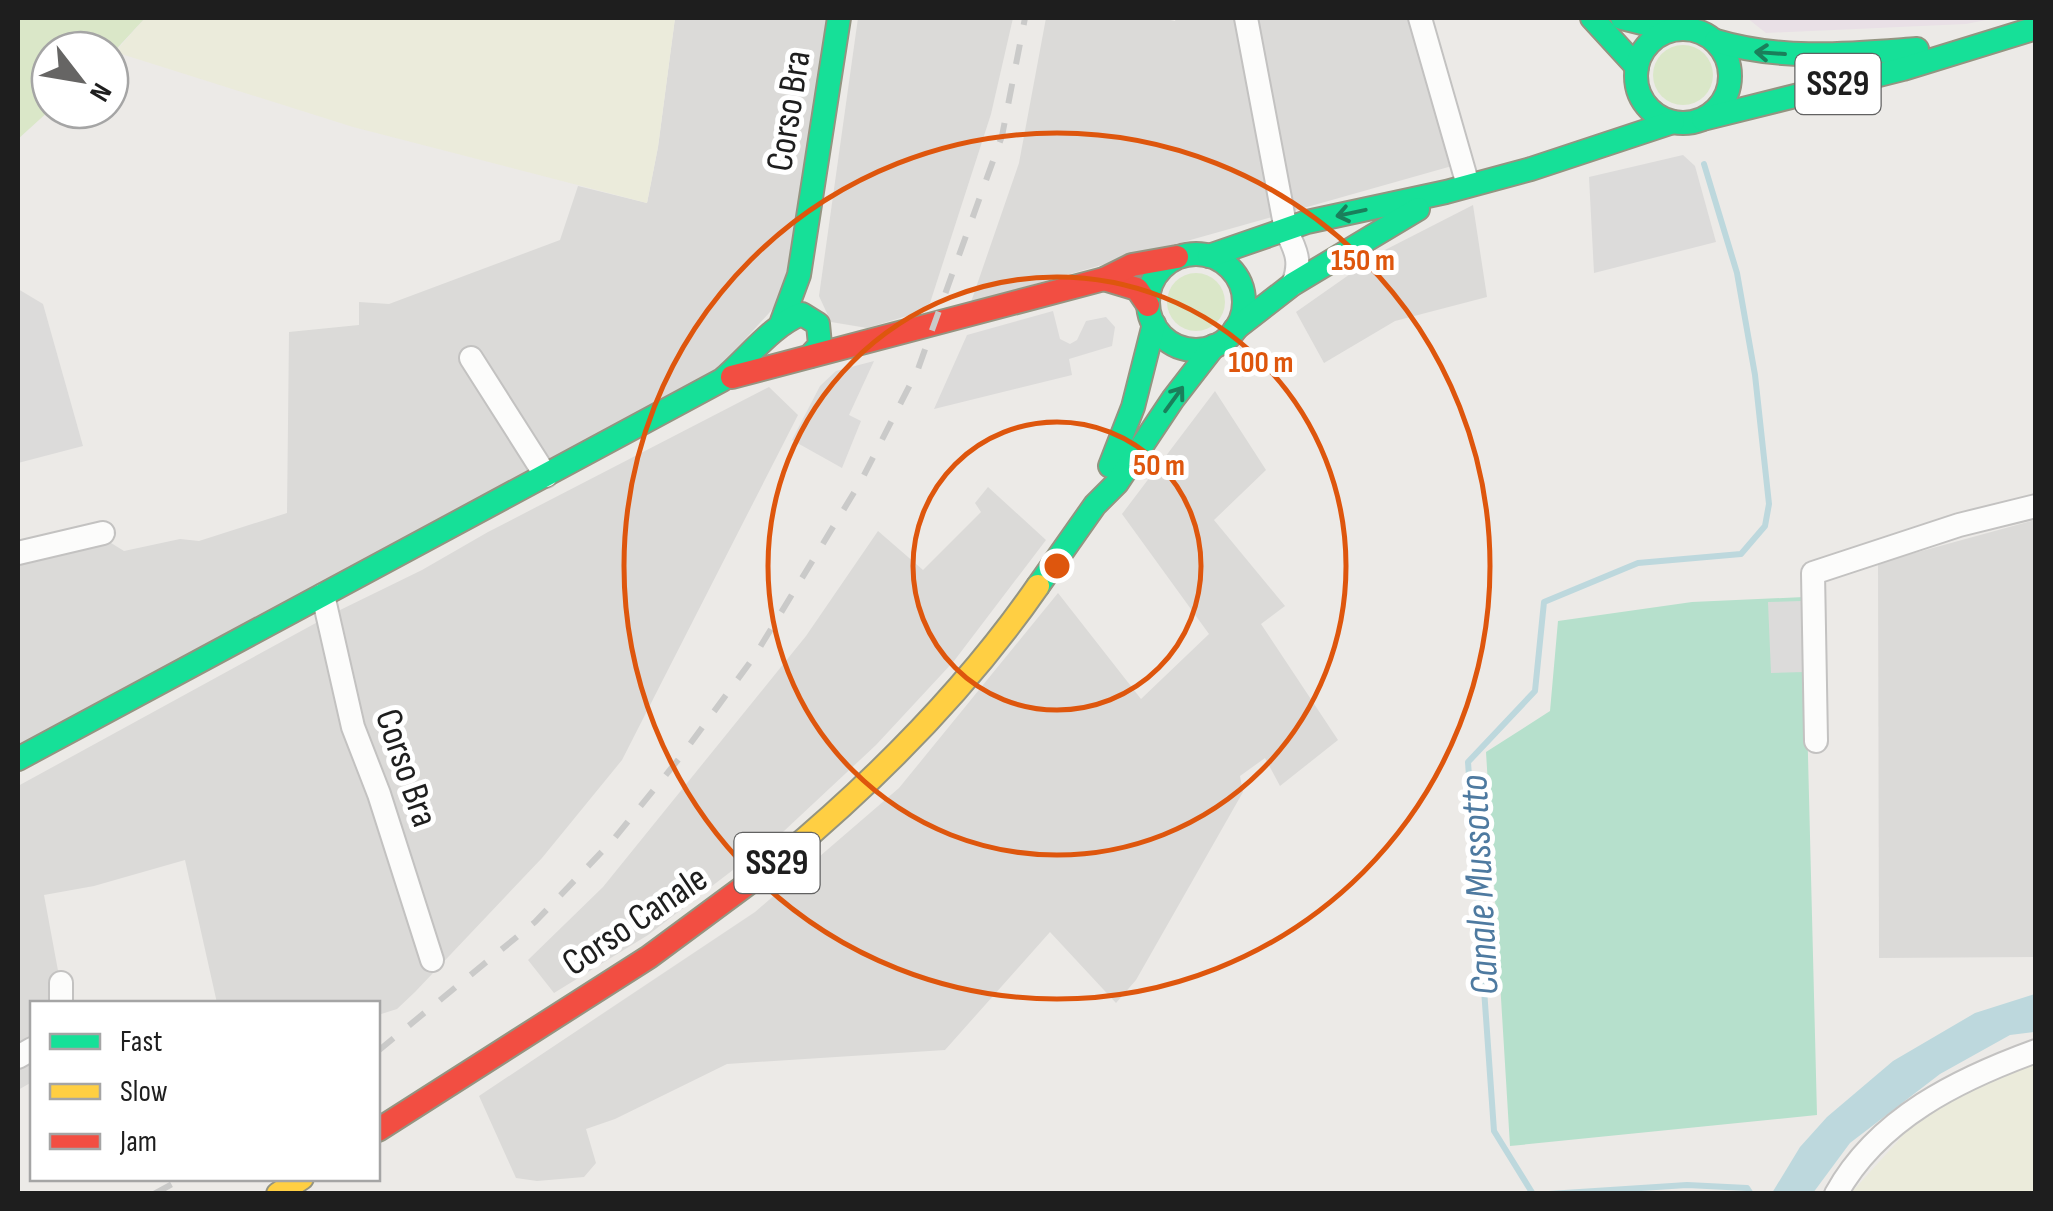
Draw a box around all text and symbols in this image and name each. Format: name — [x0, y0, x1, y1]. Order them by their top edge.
north arrow — [30, 30, 130, 130]
one-way arrow — [1755, 43, 1787, 62]
street label: Corso Bra — [757, 47, 821, 175]
road number: SS29 — [1796, 54, 1880, 114]
text: N — [82, 77, 118, 107]
one-way arrow — [1336, 205, 1368, 223]
text: 150 m — [1331, 243, 1395, 279]
text: 100 m — [1229, 345, 1293, 381]
one-way arrow — [1163, 386, 1184, 413]
text: 50 m — [1133, 448, 1185, 484]
centre of rings — [1039, 548, 1075, 584]
street label: Corso Bra — [365, 703, 447, 833]
water label: Canale Mussotto — [1450, 774, 1510, 996]
road number: SS29 — [734, 833, 820, 893]
street label: Corso Canale — [554, 856, 716, 986]
legend — [30, 1001, 380, 1181]
text: Fast — [120, 1024, 162, 1060]
text: Slow — [120, 1074, 168, 1110]
text: Jam — [119, 1124, 157, 1160]

